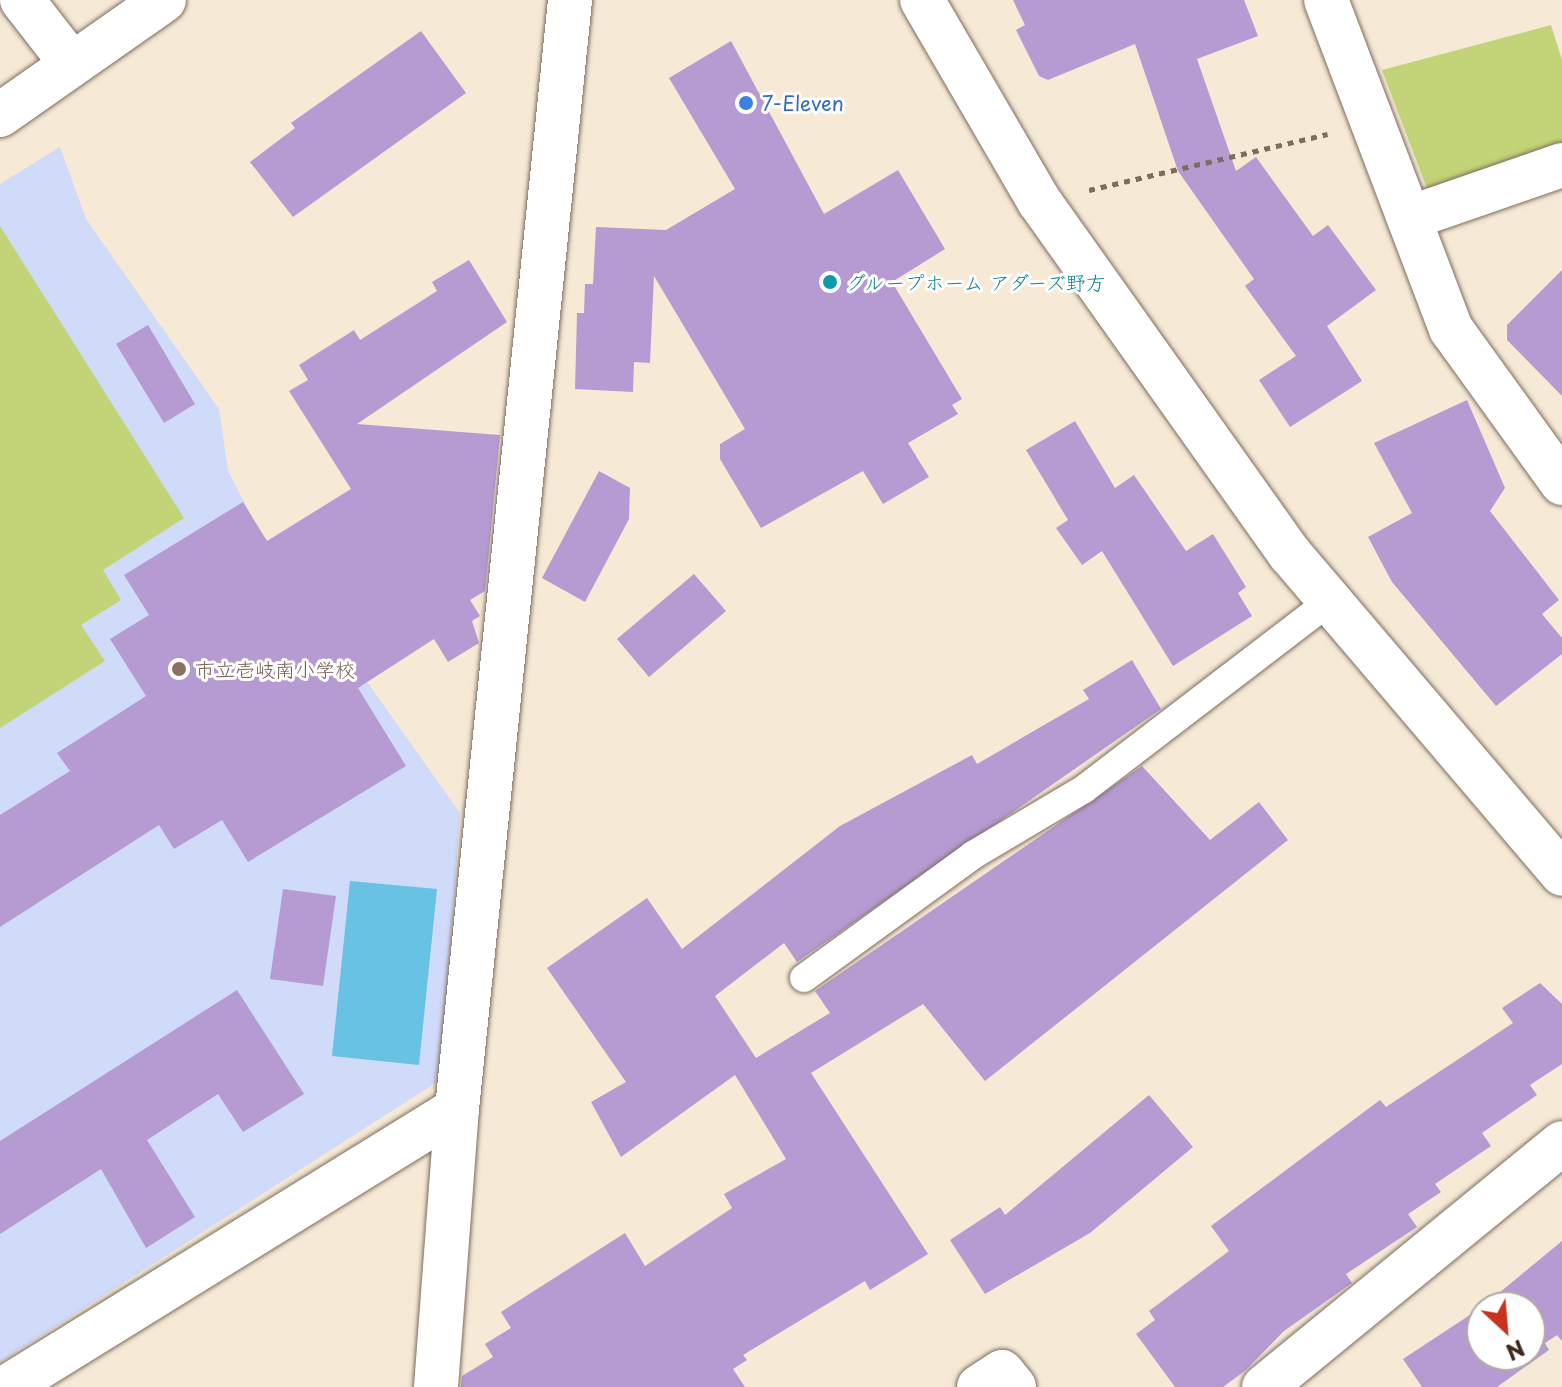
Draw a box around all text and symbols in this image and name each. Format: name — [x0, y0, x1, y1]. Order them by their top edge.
place label: 7-Eleven — [762, 91, 844, 115]
marker: 7-Eleven — [737, 94, 755, 112]
place label: グループホーム アダーズ野方 — [846, 270, 1111, 294]
marker: グループホーム アダーズ野方 — [821, 273, 839, 291]
place label: 市立壱岐南小学校 — [195, 657, 355, 681]
marker: 市立壱岐南小学校 — [170, 660, 188, 678]
north arrow — [1466, 1291, 1546, 1371]
text: N — [1501, 1333, 1531, 1370]

